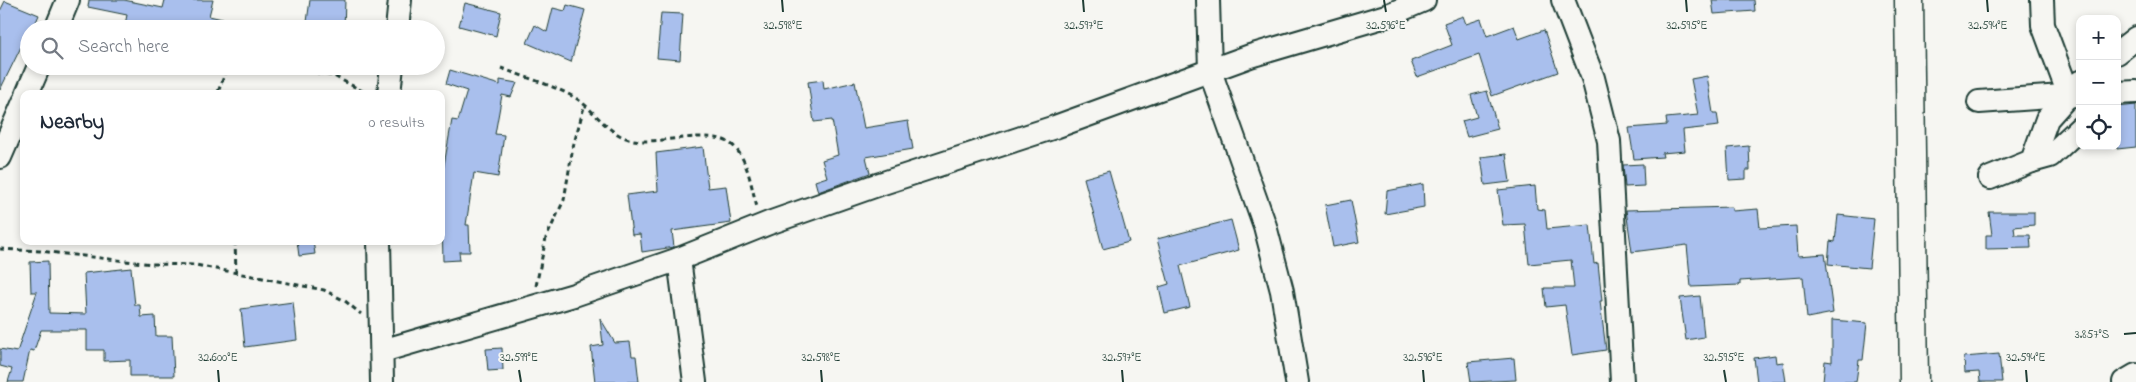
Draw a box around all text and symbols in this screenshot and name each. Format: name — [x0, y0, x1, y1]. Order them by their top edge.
map controls — [2076, 15, 2121, 150]
button: + — [2076, 15, 2121, 60]
text: 32.598°E — [764, 17, 802, 35]
text: 32.597°E — [1064, 17, 1104, 35]
text: 32.596°E — [1366, 17, 1406, 35]
text: 32.595°E — [1666, 17, 1708, 35]
text: 32.594°E — [1968, 17, 2008, 35]
search box — [20, 20, 445, 75]
icon: search — [38, 34, 66, 62]
text: Search here — [78, 34, 169, 61]
button: − — [2076, 60, 2121, 105]
button: locate — [2076, 105, 2121, 150]
text: Nearby — [40, 108, 104, 138]
text: 0 results — [369, 111, 425, 135]
text: 3.857°S — [2075, 326, 2110, 344]
text: 32.600°E — [198, 349, 238, 367]
text: 32.599°E — [500, 349, 538, 367]
text: 32.598°E — [802, 349, 840, 367]
text: 32.597°E — [1102, 349, 1142, 367]
text: 32.596°E — [1403, 349, 1443, 367]
text: 32.595°E — [1703, 349, 1745, 367]
text: 32.594°E — [2006, 349, 2046, 367]

